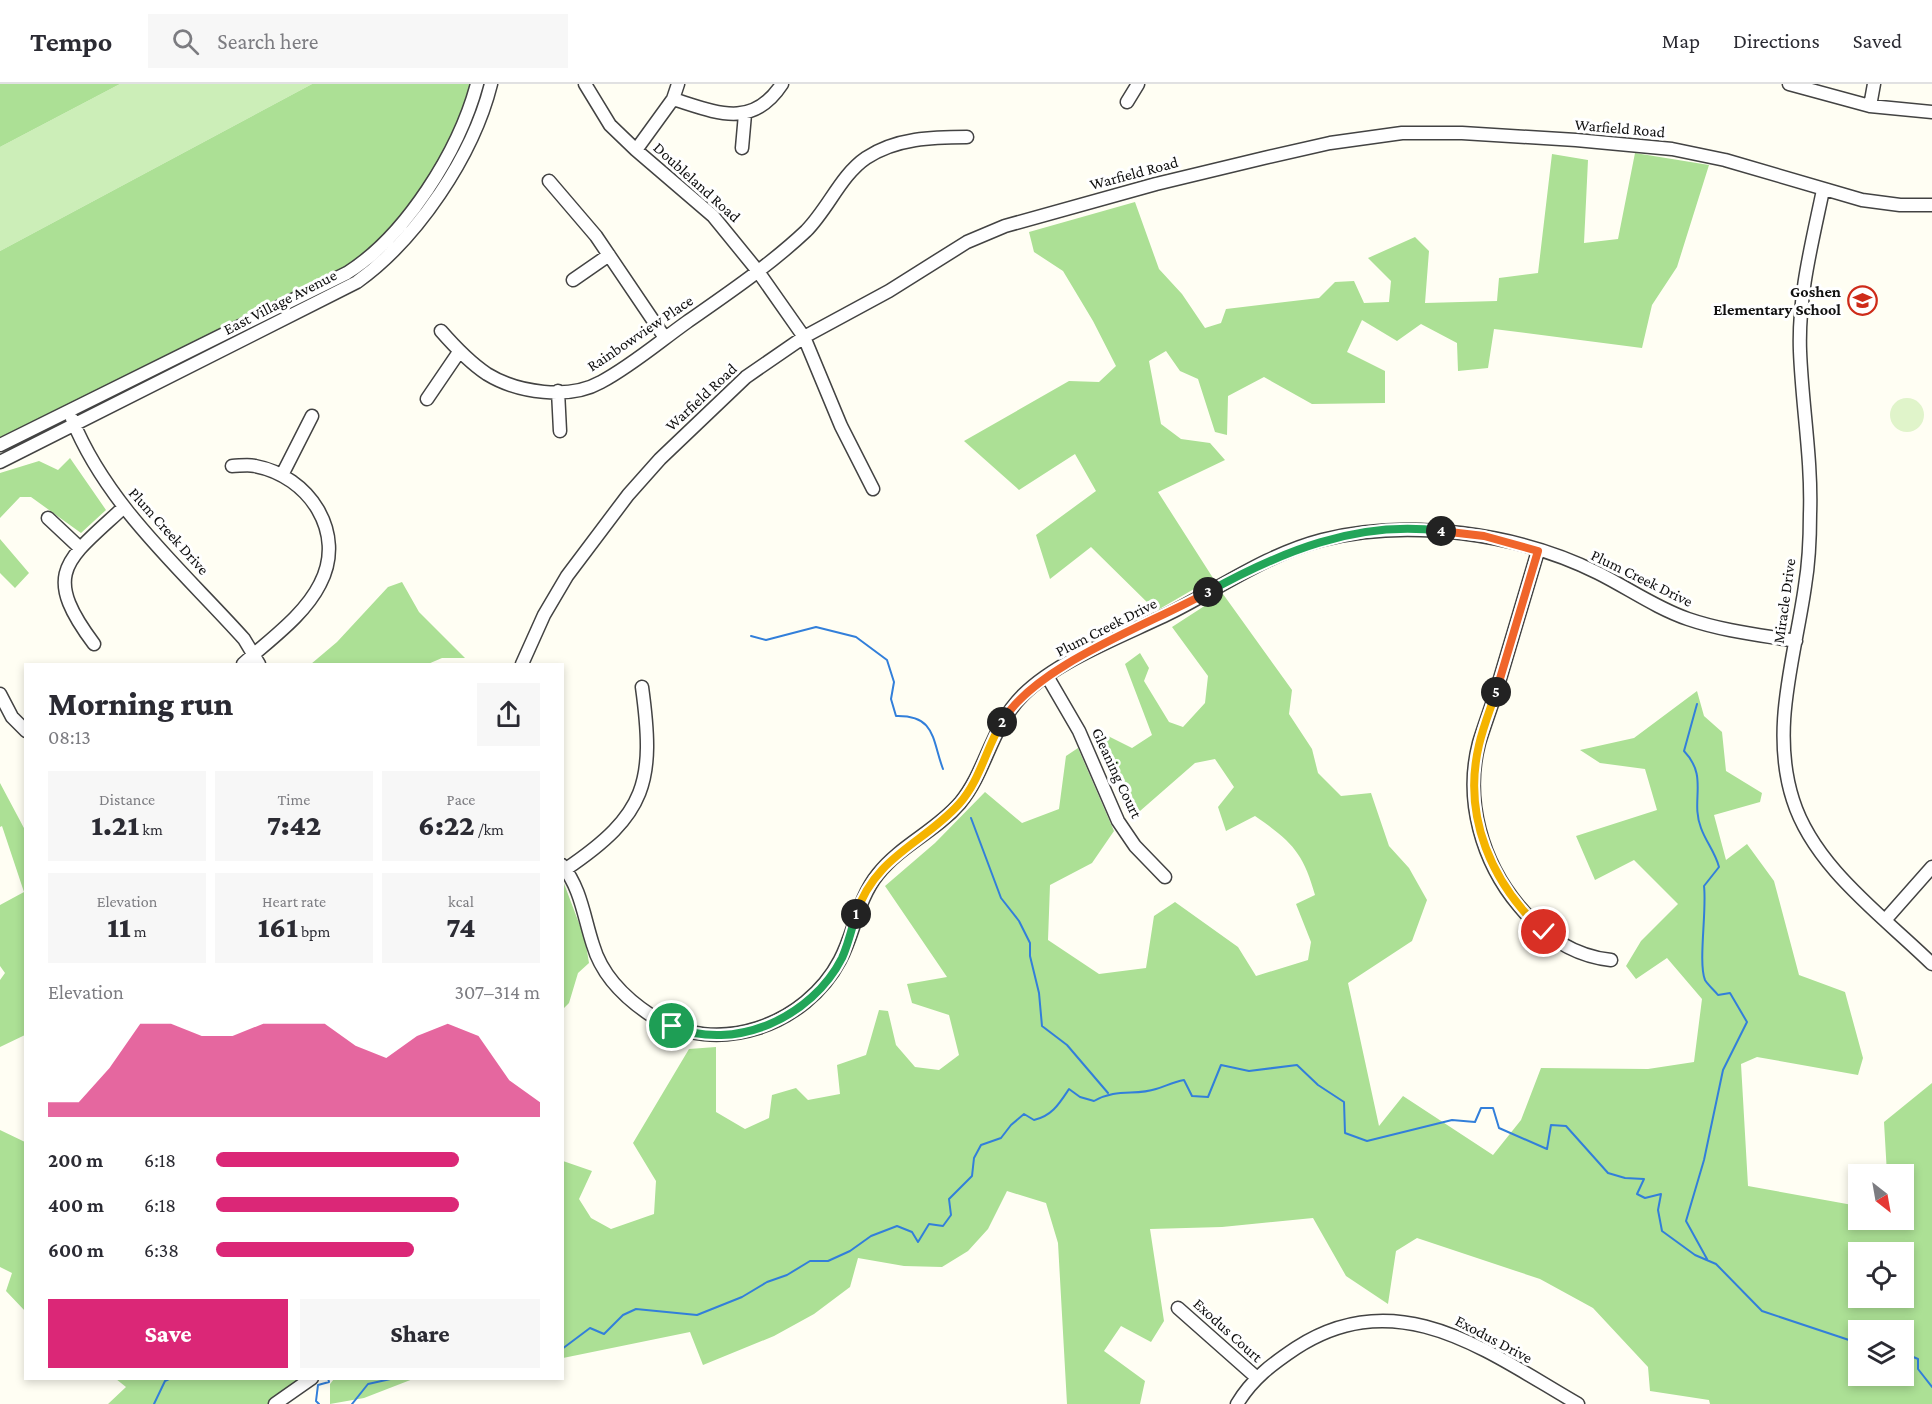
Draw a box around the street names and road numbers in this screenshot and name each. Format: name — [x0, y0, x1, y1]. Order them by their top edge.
street label: Warfield Road — [1574, 116, 1666, 140]
street label: Doubleland Road — [650, 139, 744, 226]
street label: Warfield Road — [1088, 153, 1181, 193]
street label: East Village Avenue — [221, 266, 340, 339]
street label: Rainbowview Place — [584, 291, 696, 375]
street label: Warfield Road — [662, 359, 740, 434]
street label: Plum Creek Drive — [126, 484, 212, 578]
street label: Plum Creek Drive — [1588, 546, 1696, 610]
street label: Miracle Drive — [1770, 557, 1798, 645]
street label: Plum Creek Drive — [1053, 594, 1159, 660]
street label: Gleaning Court — [1088, 725, 1146, 822]
street label: Exodus Court — [1190, 1295, 1266, 1366]
street label: Exodus Drive — [1453, 1312, 1535, 1366]

